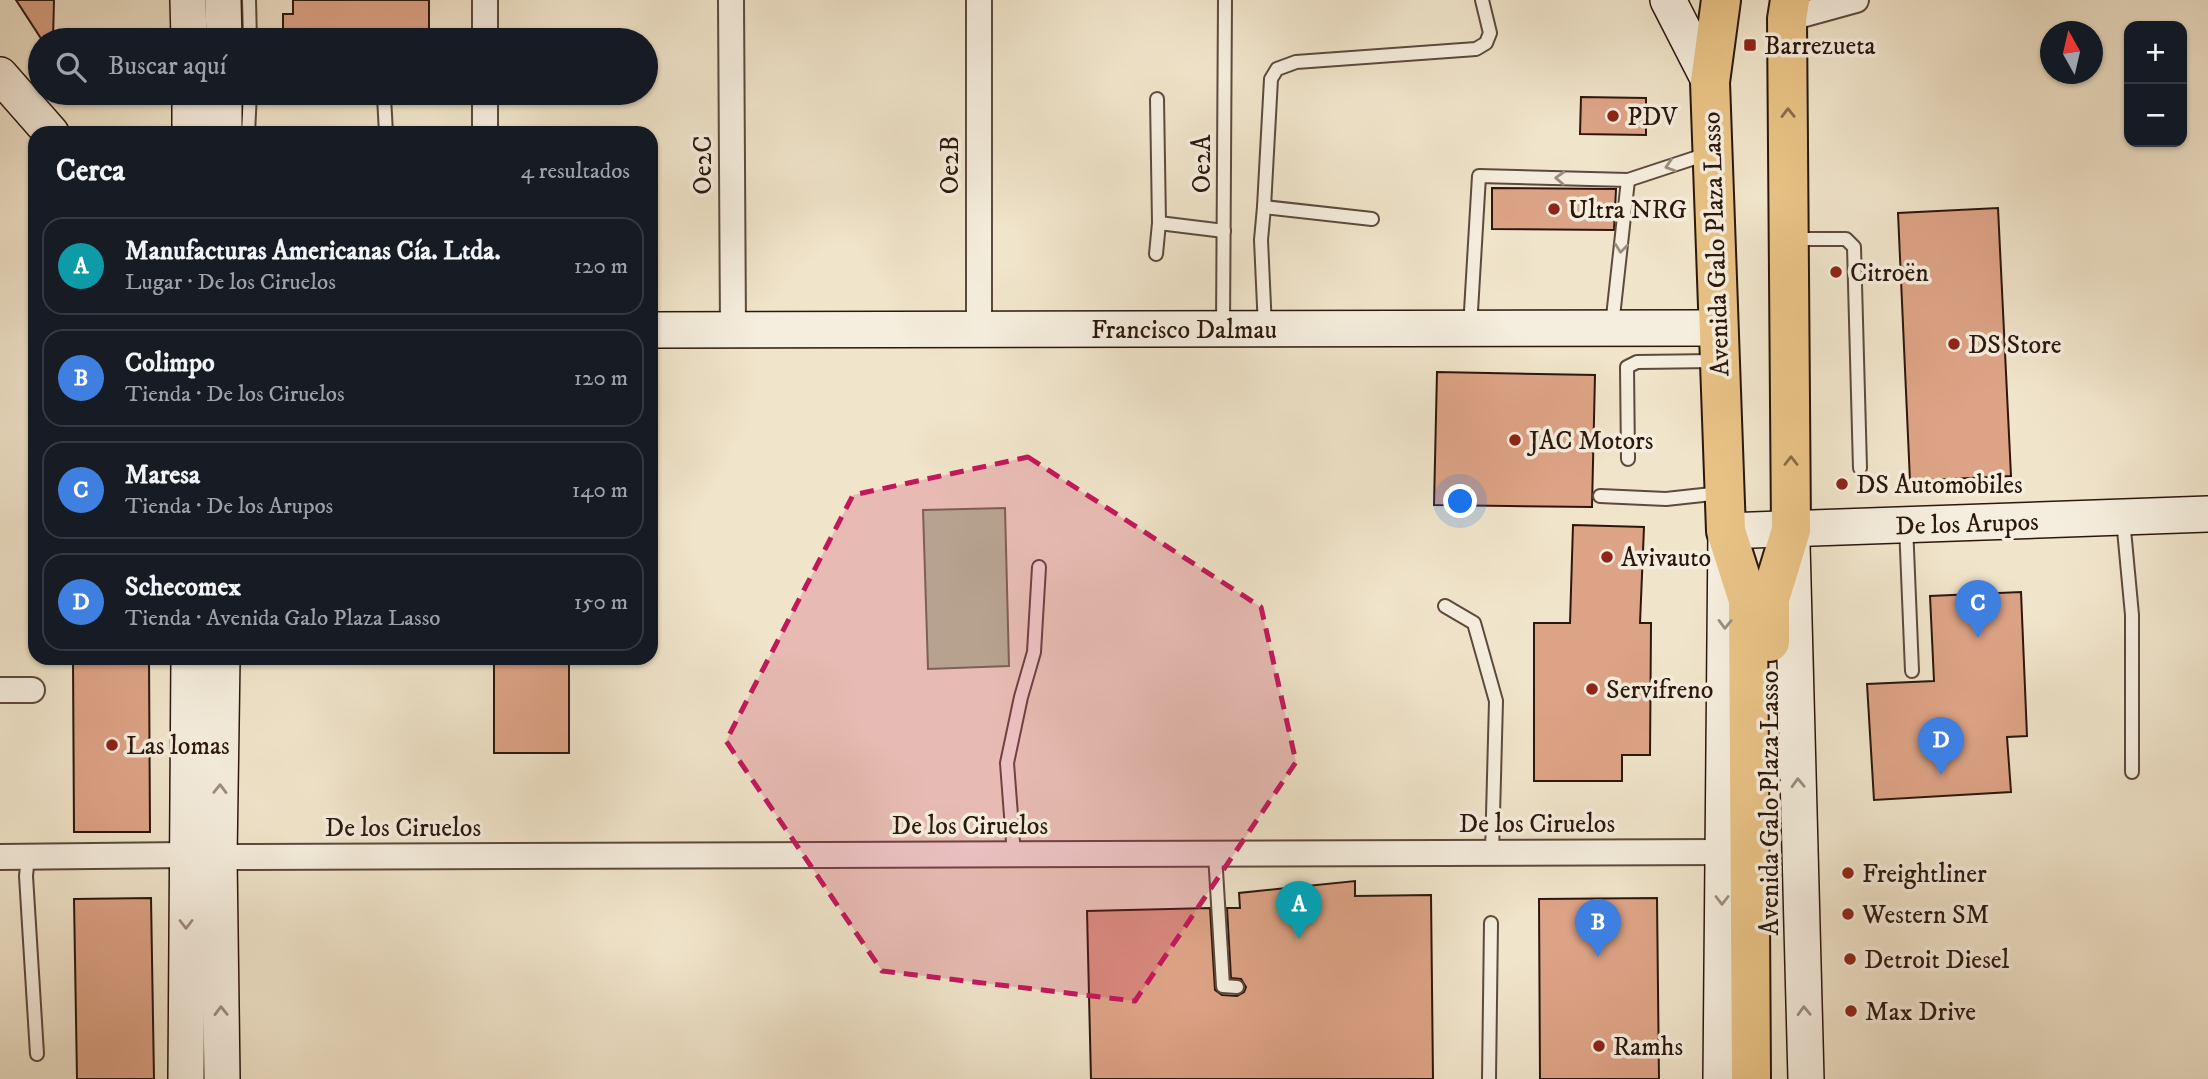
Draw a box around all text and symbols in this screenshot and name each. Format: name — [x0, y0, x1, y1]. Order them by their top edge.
north arrow — [2040, 21, 2103, 84]
map controls — [2124, 21, 2187, 147]
button: + — [2124, 21, 2187, 84]
search box — [28, 28, 658, 105]
place label: Barrezueta — [1764, 30, 1876, 63]
marker: Barrezueta — [1742, 37, 1758, 53]
icon: search — [52, 48, 90, 86]
text: Buscar aquí — [108, 50, 226, 83]
button: − — [2124, 84, 2187, 147]
place label: PDV — [1627, 101, 1678, 134]
one-way arrow — [1781, 107, 1796, 118]
marker: PDV — [1605, 108, 1621, 124]
street label: Avenida Galo Plaza Lasso — [1695, 111, 1738, 377]
street label: Oe2A — [1186, 134, 1219, 193]
street label: Oe2C — [687, 135, 720, 195]
street label: Oe2B — [934, 136, 967, 194]
text: Cerca — [56, 153, 125, 190]
text: 4 resultados — [521, 157, 630, 186]
one-way arrow — [1665, 158, 1677, 172]
one-way arrow — [1554, 170, 1565, 186]
place label: Ultra NRG — [1568, 194, 1687, 227]
marker: Ultra NRG — [1546, 201, 1562, 217]
text: Manufacturas Americanas Cía. Ltda. — [125, 235, 501, 268]
one-way arrow — [1613, 242, 1628, 254]
text: A — [74, 252, 88, 281]
text: 120 m — [574, 252, 628, 281]
place label: Citroën — [1850, 257, 1929, 290]
marker: Citroën — [1828, 264, 1844, 280]
text: Lugar · De los Ciruelos — [125, 268, 336, 297]
street label: Francisco Dalmau — [1091, 314, 1277, 347]
place label: DS Store — [1968, 329, 2062, 362]
marker: DS Store — [1946, 336, 1962, 352]
text: Colimpo — [125, 347, 215, 380]
text: B — [74, 364, 88, 393]
text: 120 m — [574, 364, 628, 393]
text: Tienda · De los Ciruelos — [125, 380, 345, 409]
place label: JAC Motors — [1527, 425, 1653, 458]
marker: JAC Motors — [1507, 432, 1523, 448]
one-way arrow — [1783, 456, 1799, 466]
text: Maresa — [125, 459, 200, 492]
place label: DS Automobiles — [1856, 469, 2023, 502]
text: C — [73, 476, 89, 505]
text: 140 m — [572, 476, 628, 505]
marker: DS Automobiles — [1834, 476, 1850, 492]
your location — [1443, 484, 1477, 518]
text: Tienda · De los Arupos — [125, 492, 333, 521]
street label: De los Arupos — [1895, 506, 2039, 543]
place label: Avivauto — [1621, 542, 1711, 575]
marker: Avivauto — [1599, 549, 1615, 565]
text: Schecomex — [125, 571, 241, 604]
pin: C — [1955, 580, 2001, 638]
text: D — [72, 588, 90, 617]
text: 150 m — [574, 588, 628, 617]
text: Tienda · Avenida Galo Plaza Lasso — [125, 604, 441, 633]
one-way arrow — [1717, 619, 1733, 630]
street label: Avenida Galo Plaza Lasso — [1754, 671, 1787, 935]
place label: Servifreno — [1606, 674, 1713, 707]
marker: Servifreno — [1584, 681, 1600, 697]
pin: D — [1918, 717, 1964, 775]
place label: Las lomas — [126, 730, 230, 763]
marker: Las lomas — [104, 737, 120, 753]
one-way arrow — [1790, 778, 1806, 788]
one-way arrow — [212, 783, 228, 794]
street label: De los Ciruelos — [1459, 808, 1615, 841]
street label: De los Ciruelos — [892, 810, 1048, 843]
street label: De los Ciruelos — [325, 812, 481, 845]
place label: Freightliner — [1862, 858, 1987, 891]
marker: Freightliner — [1840, 865, 1856, 881]
pin: A — [1276, 881, 1322, 939]
one-way arrow — [1714, 896, 1730, 906]
pin: B — [1575, 899, 1621, 957]
place label: Western SM — [1861, 899, 1989, 932]
marker: Western SM — [1840, 906, 1856, 922]
one-way arrow — [178, 919, 194, 929]
place label: Detroit Diesel — [1864, 944, 2010, 977]
marker: Detroit Diesel — [1842, 951, 1858, 967]
place label: Max Drive — [1865, 996, 1976, 1029]
marker: Max Drive — [1843, 1003, 1859, 1019]
one-way arrow — [213, 1005, 229, 1016]
one-way arrow — [1797, 1005, 1812, 1016]
place label: Ramhs — [1613, 1031, 1683, 1064]
marker: Ramhs — [1591, 1038, 1607, 1054]

